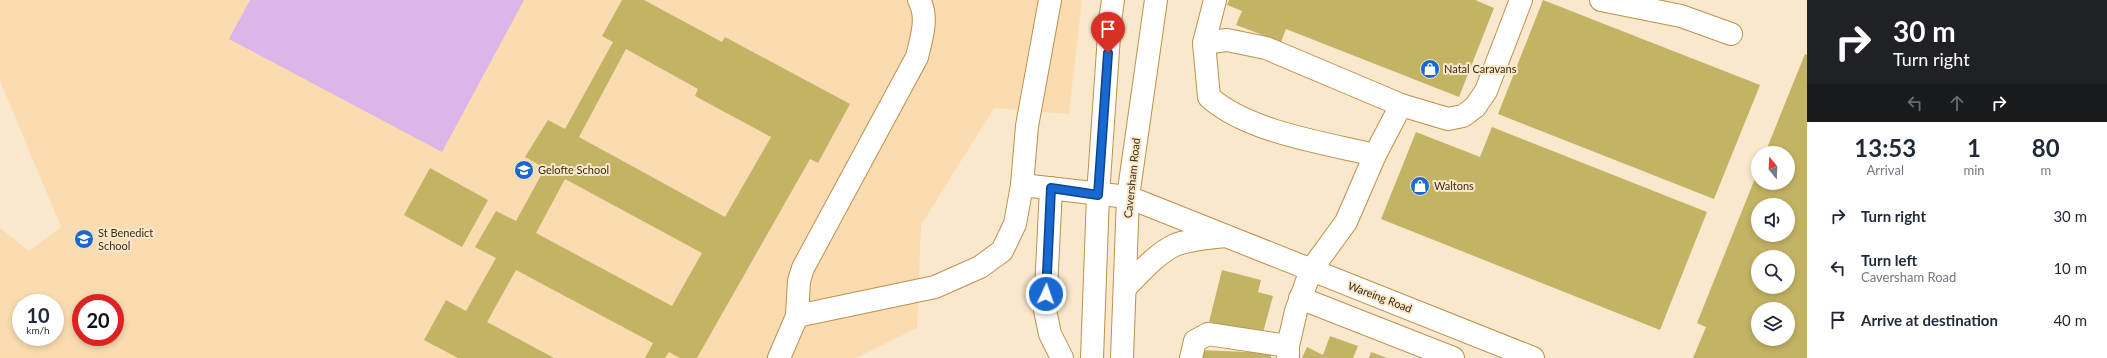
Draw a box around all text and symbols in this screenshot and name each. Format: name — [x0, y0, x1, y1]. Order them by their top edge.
pin — [1091, 12, 1125, 53]
text: 30 m — [1893, 14, 1956, 48]
icon: right — [1827, 16, 1879, 68]
icon: arrive — [1097, 18, 1119, 40]
text: Turn right — [1893, 48, 1970, 70]
shop icon: Natal Caravans — [1419, 58, 1441, 80]
place label: Natal Caravans — [1444, 62, 1517, 75]
icon: left — [1904, 92, 1926, 114]
icon: ahead — [1946, 92, 1968, 114]
icon: right — [1988, 92, 2010, 114]
text: 13:53 — [1854, 133, 1916, 162]
text: 1 — [1967, 133, 1981, 162]
text: 80 — [2032, 133, 2060, 162]
street label: Caversham Road — [1121, 137, 1142, 219]
north arrow — [1751, 146, 1795, 190]
map controls — [1751, 146, 1795, 346]
school or university icon: Gelofte School — [513, 159, 535, 181]
text: Arrival — [1867, 162, 1904, 178]
text: min — [1963, 162, 1985, 178]
text: m — [2040, 162, 2051, 178]
place label: Gelofte School — [538, 163, 609, 176]
shop icon: Waltons — [1409, 175, 1431, 197]
place label: Waltons — [1434, 179, 1474, 192]
button: sound — [1751, 198, 1795, 242]
icon: right — [1827, 205, 1849, 227]
text: Turn right — [1861, 207, 1926, 225]
text: 30 m — [2053, 207, 2087, 225]
place label: St Benedict School — [98, 226, 153, 252]
school or university icon: St Benedict School — [73, 228, 95, 250]
button: search — [1751, 250, 1795, 294]
text: Turn left — [1861, 251, 1917, 269]
icon: left — [1827, 257, 1849, 279]
text: 10 m — [2053, 259, 2087, 277]
text: Caversham Road — [1861, 269, 1956, 285]
position arrow — [1025, 273, 1067, 315]
street label: Wareing Road — [1346, 278, 1414, 315]
speed limit sign: 20 — [72, 294, 124, 346]
button: layers — [1751, 302, 1795, 346]
text: 10 — [26, 303, 50, 327]
icon: arrive — [1827, 309, 1849, 331]
text: Arrive at destination — [1861, 311, 1998, 329]
text: 40 m — [2053, 311, 2087, 329]
text: km/h — [26, 324, 50, 336]

